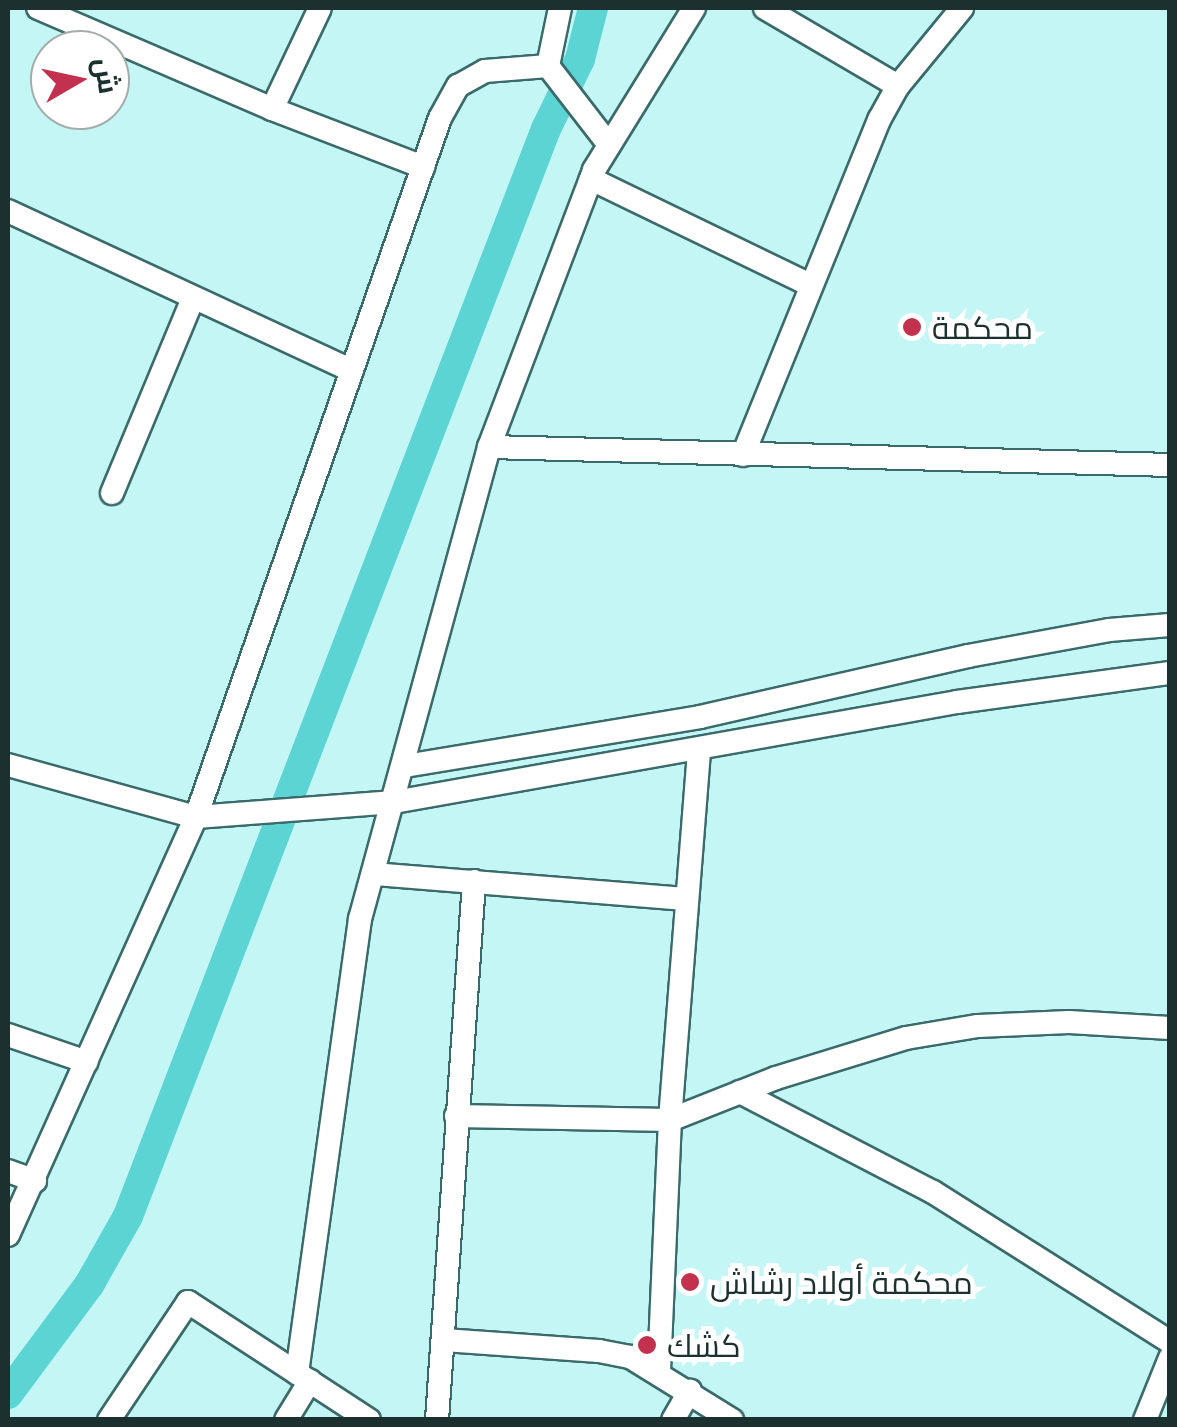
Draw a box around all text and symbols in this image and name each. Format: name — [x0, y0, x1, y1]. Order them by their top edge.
north arrow — [30, 30, 130, 130]
text: ش — [86, 55, 129, 96]
place label: محكمة — [932, 308, 1033, 346]
marker: محكمة — [901, 316, 923, 338]
place label: محكمة أولاد رشاش — [710, 1263, 973, 1301]
marker: محكمة أولاد رشاش — [679, 1271, 701, 1293]
place label: كشك — [667, 1326, 741, 1364]
marker: كشك — [636, 1334, 658, 1356]

